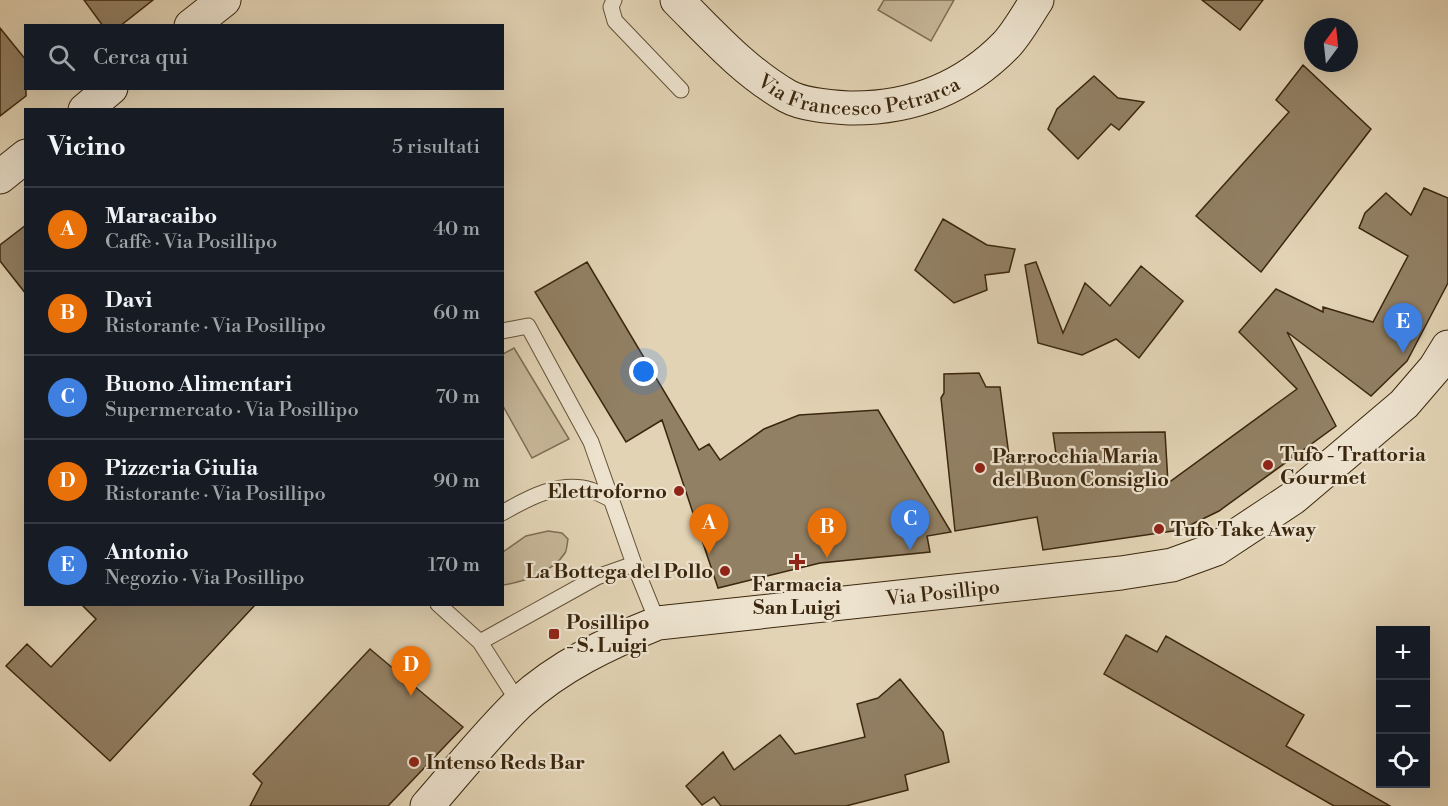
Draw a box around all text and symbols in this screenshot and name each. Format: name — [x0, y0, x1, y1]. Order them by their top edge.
north arrow — [1304, 18, 1358, 72]
search box — [24, 24, 504, 90]
icon: search — [45, 41, 78, 74]
text: Cerca qui — [93, 44, 189, 71]
street label: Via Francesco Petrarca — [755, 61, 965, 89]
text: Via Francesco Petrarca — [751, 69, 965, 122]
text: Vicino — [48, 131, 126, 163]
text: 5 risultati — [392, 135, 480, 160]
text: Maracaibo — [105, 203, 217, 230]
text: A — [60, 217, 75, 242]
text: 40 m — [433, 217, 480, 242]
text: Caffè · Via Posillipo — [105, 230, 277, 255]
text: Davi — [105, 287, 152, 314]
text: B — [60, 301, 75, 326]
text: 60 m — [433, 301, 480, 326]
pin: E — [1384, 304, 1422, 353]
text: Ristorante · Via Posillipo — [105, 314, 326, 339]
your location — [629, 357, 658, 386]
text: Buono Alimentari — [105, 371, 292, 398]
text: C — [60, 385, 75, 410]
text: 70 m — [436, 385, 480, 410]
text: Supermercato · Via Posillipo — [105, 398, 359, 423]
place label: Tufò - Trattoria Gourmet — [1280, 443, 1426, 491]
place label: Parrocchia Maria del Buon Consiglio — [992, 445, 1169, 493]
text: Pizzeria Giulia — [105, 455, 258, 482]
marker: Tufò - Trattoria Gourmet — [1261, 458, 1275, 472]
marker: Parrocchia Maria del Buon Consiglio — [973, 461, 987, 475]
text: D — [60, 469, 75, 494]
text: 90 m — [433, 469, 480, 494]
place label: Elettroforno — [547, 480, 667, 505]
text: Ristorante · Via Posillipo — [105, 482, 326, 507]
marker: Elettroforno — [672, 484, 686, 498]
pin: C — [890, 500, 930, 550]
pin: A — [690, 504, 728, 554]
pin: B — [808, 508, 846, 558]
place label: Tufò Take Away — [1171, 518, 1317, 543]
marker: Tufò Take Away — [1152, 522, 1166, 536]
text: Antonio — [105, 539, 189, 566]
text: E — [61, 553, 74, 578]
text: 170 m — [428, 553, 480, 578]
marker: Farmacia San Luigi — [790, 555, 804, 569]
place label: La Bottega del Pollo — [526, 560, 713, 585]
marker: La Bottega del Pollo — [718, 564, 732, 578]
text: Negozio · Via Posillipo — [105, 566, 305, 591]
place label: Farmacia San Luigi — [752, 573, 842, 621]
street label: Via Posillipo — [884, 575, 1001, 612]
place label: Posillipo - S. Luigi — [566, 611, 650, 659]
map controls — [1376, 626, 1430, 788]
button: + — [1376, 626, 1430, 680]
marker: Posillipo - S. Luigi — [547, 627, 561, 641]
pin: D — [392, 646, 430, 696]
button: − — [1376, 680, 1430, 734]
button: locate — [1376, 734, 1430, 788]
place label: Intenso Reds Bar — [426, 751, 585, 776]
marker: Intenso Reds Bar — [407, 755, 421, 769]

